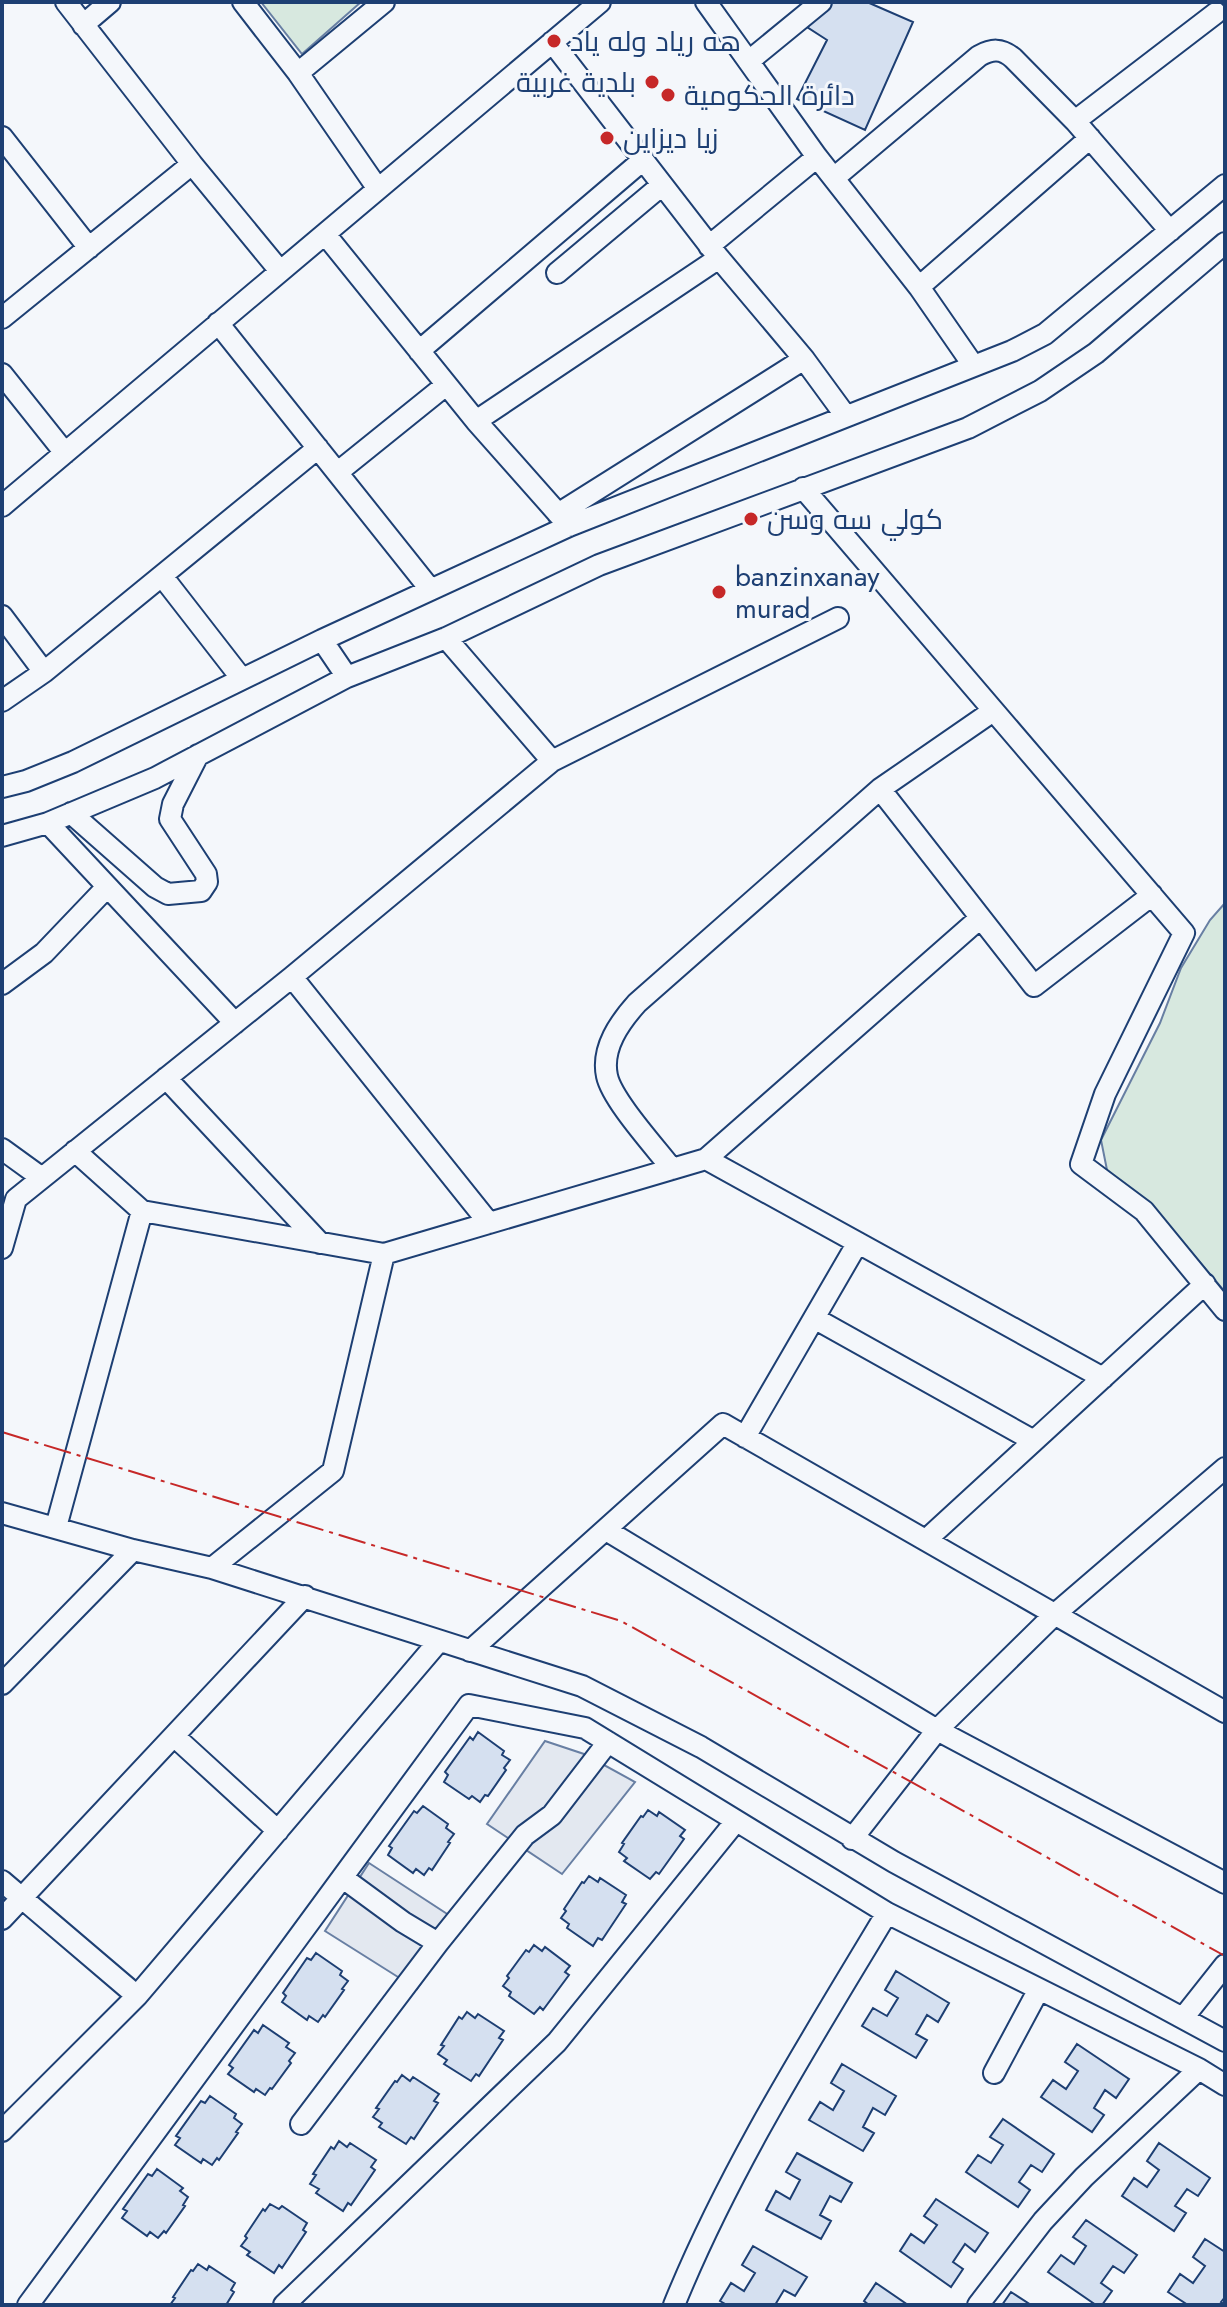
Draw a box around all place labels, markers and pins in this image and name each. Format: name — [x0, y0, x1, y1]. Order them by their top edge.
place label: هه رياد وله ياد — [570, 21, 741, 62]
marker: هه رياد وله ياد — [545, 32, 563, 50]
place label: بلدية غربية — [516, 62, 636, 103]
marker: بلدية غربية — [643, 73, 661, 91]
place label: دائرة الحكومية — [684, 75, 855, 116]
marker: دائرة الحكومية — [659, 86, 677, 104]
place label: زیا دیزاین — [623, 118, 718, 159]
marker: زیا دیزاین — [598, 129, 616, 147]
place label: كولي سه وسن — [767, 499, 943, 541]
marker: كولي سه وسن — [742, 510, 760, 528]
place label: banzinxanay murad — [735, 556, 880, 629]
marker: banzinxanay murad — [710, 583, 728, 601]

